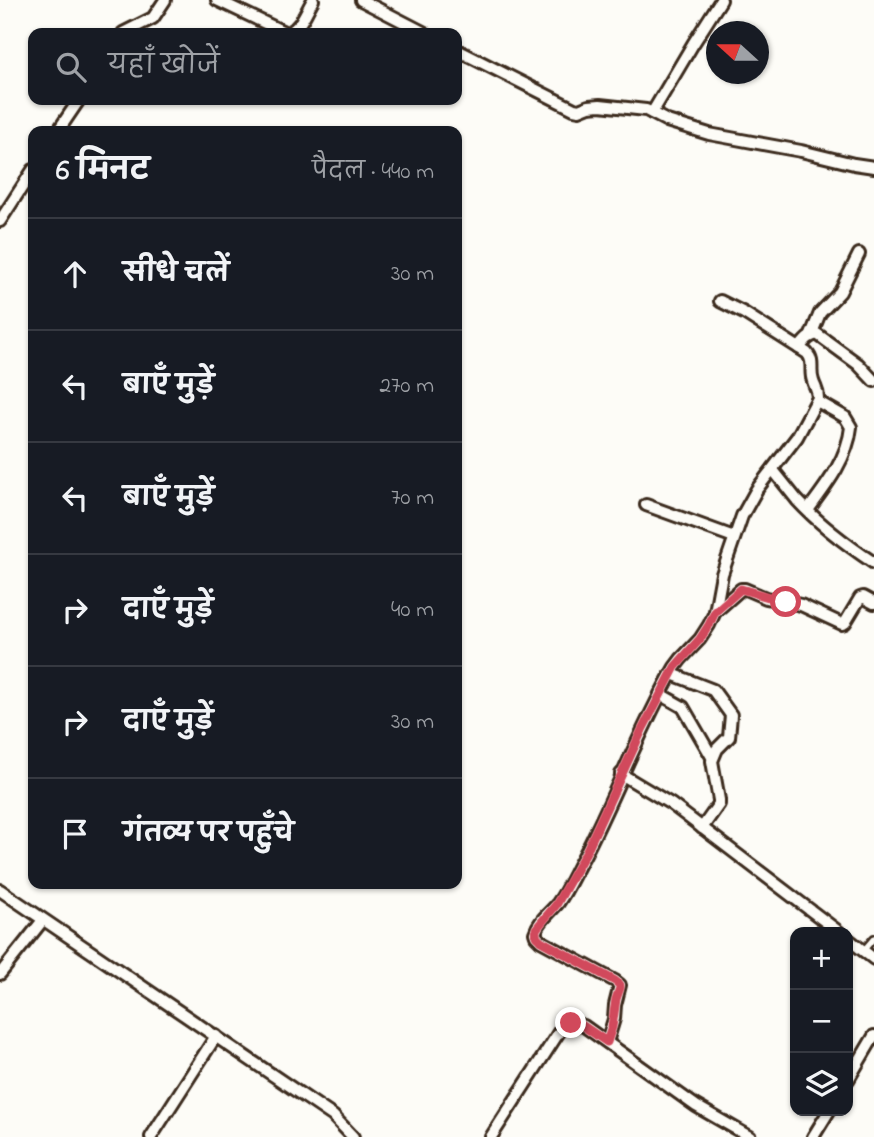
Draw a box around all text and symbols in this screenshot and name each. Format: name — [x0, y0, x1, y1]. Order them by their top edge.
north arrow — [706, 21, 769, 84]
search box — [28, 28, 462, 105]
icon: search — [52, 48, 90, 86]
text: यहाँ खोजें — [108, 48, 220, 86]
text: 6 मिनट — [56, 150, 150, 194]
text: पैदल · 440 m — [312, 156, 434, 189]
icon: ahead — [56, 255, 94, 293]
text: सीधे चलें — [123, 256, 229, 294]
text: 30 m — [391, 258, 434, 291]
icon: left — [56, 367, 94, 405]
text: बाएँ मुड़ें — [123, 368, 214, 406]
text: 270 m — [380, 370, 434, 403]
icon: left — [56, 479, 94, 517]
text: बाएँ मुड़ें — [123, 480, 214, 518]
text: 70 m — [391, 482, 434, 515]
route start — [770, 586, 801, 617]
icon: right — [56, 591, 94, 629]
text: दाएँ मुड़ें — [123, 592, 213, 630]
text: 40 m — [391, 594, 434, 627]
icon: right — [56, 703, 94, 741]
text: दाएँ मुड़ें — [123, 704, 213, 742]
text: 30 m — [391, 706, 434, 739]
icon: arrive — [56, 815, 94, 853]
text: गंतव्य पर पहुँचे — [123, 816, 294, 854]
map controls — [790, 927, 853, 1116]
button: + — [790, 927, 853, 990]
button: − — [790, 990, 853, 1053]
route end — [555, 1007, 586, 1038]
button: layers — [790, 1053, 853, 1116]

